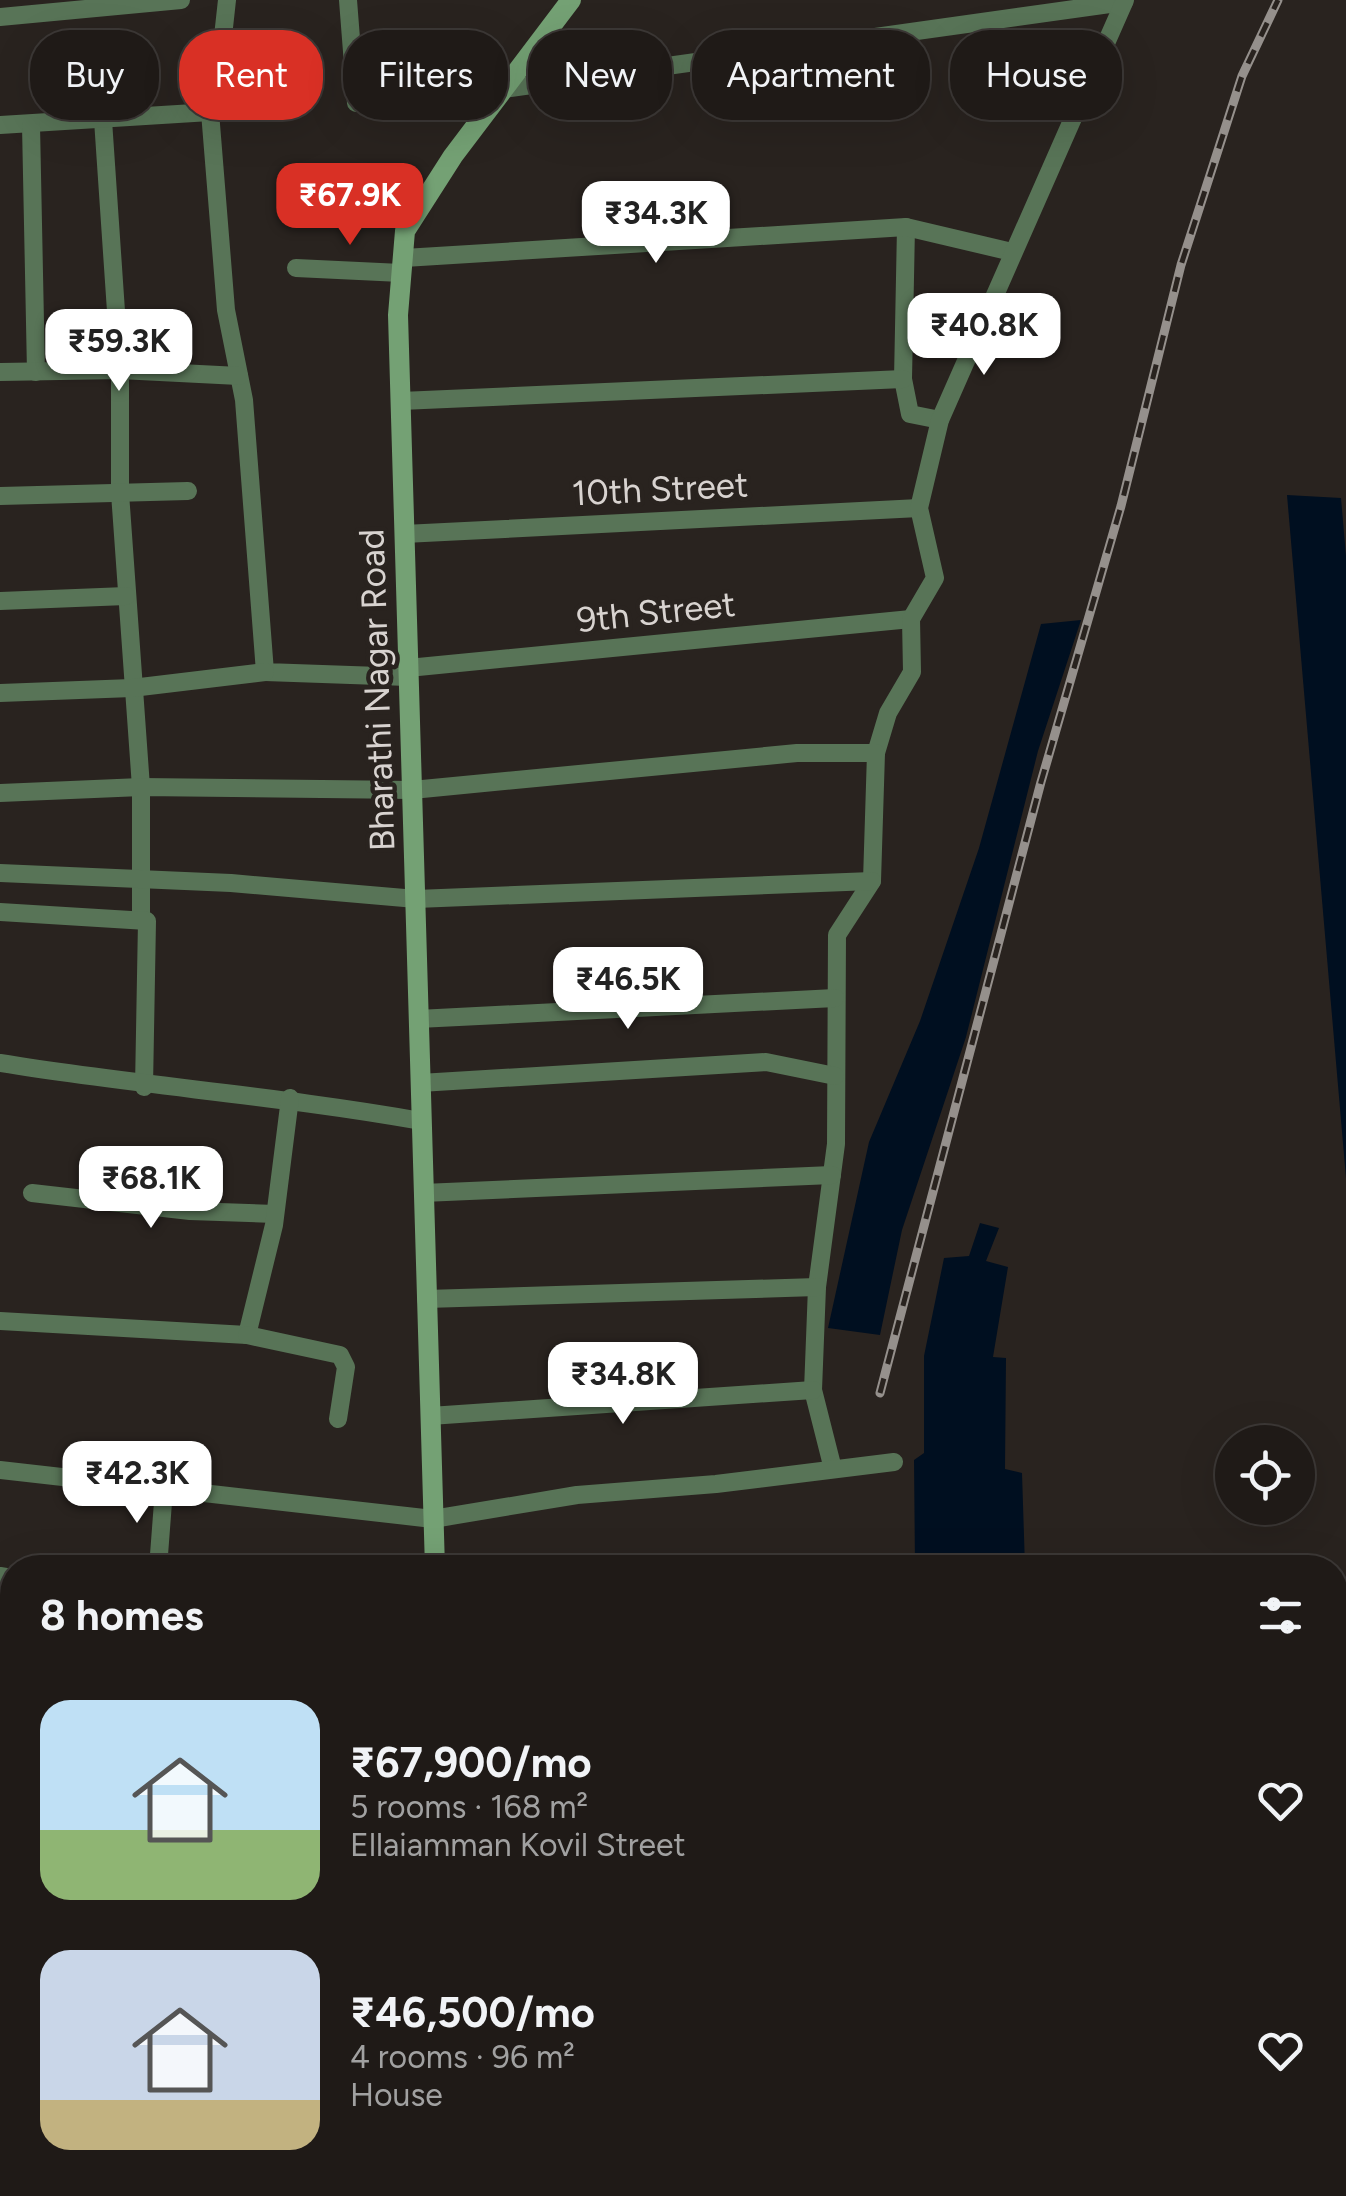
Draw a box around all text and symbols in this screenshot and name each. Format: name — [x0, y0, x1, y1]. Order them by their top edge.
chip: Buy — [30, 30, 159, 120]
chip: Rent — [179, 30, 323, 120]
chip: Filters — [343, 30, 508, 120]
chip: New — [528, 30, 672, 120]
chip: Apartment — [692, 30, 930, 120]
chip: House — [950, 30, 1122, 120]
pin: ₹67.9K — [269, 163, 431, 248]
text: ₹67.9K — [298, 176, 402, 214]
pin: ₹34.3K — [575, 181, 737, 266]
text: ₹34.3K — [604, 194, 708, 232]
pin: ₹40.8K — [903, 293, 1065, 378]
text: ₹40.8K — [929, 306, 1039, 344]
pin: ₹59.3K — [38, 309, 200, 394]
text: ₹59.3K — [67, 322, 171, 360]
street label: 10th Street — [571, 463, 749, 515]
street label: Bharathi Nagar Road — [350, 528, 404, 852]
street label: 9th Street — [575, 583, 737, 641]
pin: ₹46.5K — [547, 947, 709, 1032]
text: ₹46.5K — [575, 960, 681, 998]
pin: ₹68.1K — [70, 1146, 232, 1231]
text: ₹68.1K — [101, 1159, 201, 1197]
pin: ₹34.8K — [542, 1342, 704, 1427]
text: ₹34.8K — [570, 1355, 676, 1393]
map controls — [1215, 1425, 1315, 1525]
button: locate — [1215, 1425, 1315, 1525]
pin: ₹42.3K — [56, 1441, 218, 1526]
text: ₹42.3K — [84, 1454, 190, 1492]
icon: filters — [1253, 1588, 1308, 1643]
text: 8 homes — [40, 1590, 204, 1641]
text: ₹67,900/mo — [350, 1737, 592, 1788]
icon: home — [120, 1740, 240, 1860]
icon: heart — [1253, 1773, 1308, 1828]
text: 5 rooms · 168 m² — [350, 1788, 588, 1826]
text: Ellaiamman Kovil Street — [350, 1826, 686, 1864]
text: ₹46,500/mo — [350, 1987, 595, 2038]
icon: home — [120, 1990, 240, 2110]
icon: heart — [1253, 2023, 1308, 2078]
text: 4 rooms · 96 m² — [350, 2038, 575, 2076]
text: House — [350, 2076, 443, 2114]

